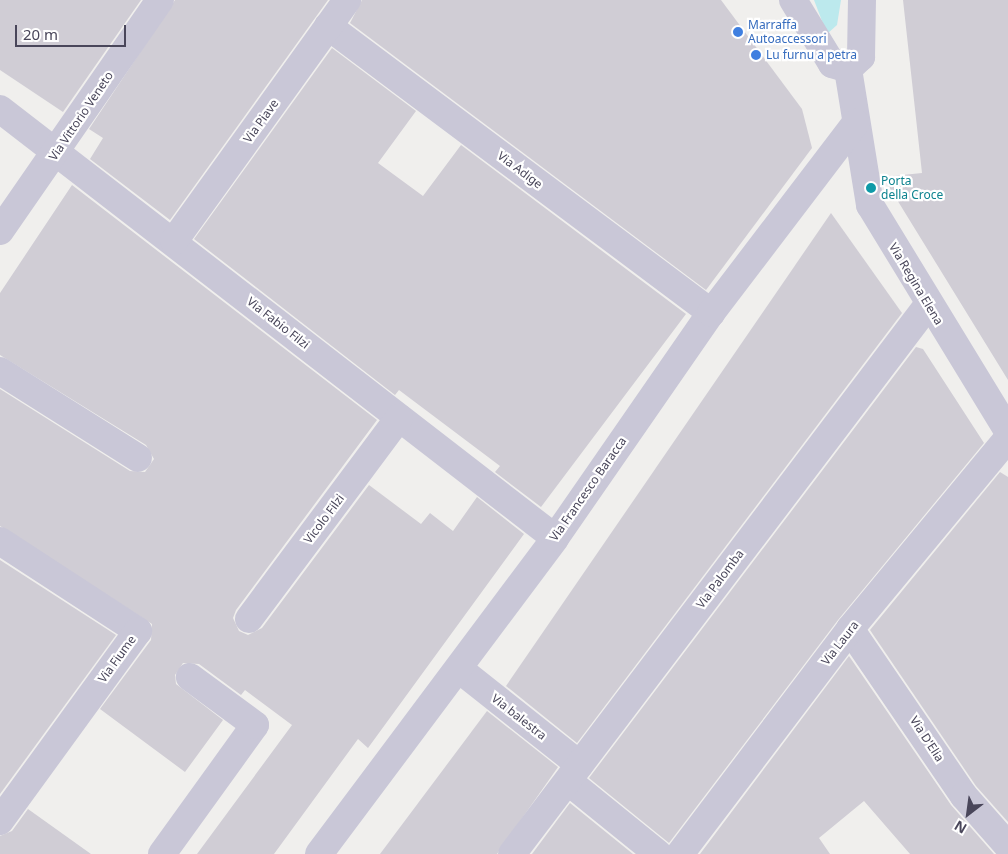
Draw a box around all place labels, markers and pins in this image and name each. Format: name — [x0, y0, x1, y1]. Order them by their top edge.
place label: Marraffa Autoaccessori — [748, 18, 827, 46]
marker: Marraffa Autoaccessori — [732, 26, 744, 38]
place label: Lu furnu a petra — [766, 48, 857, 62]
marker: Lu furnu a petra — [750, 49, 762, 61]
place label: Porta della Croce — [881, 174, 943, 202]
marker: Porta della Croce — [865, 182, 877, 194]

